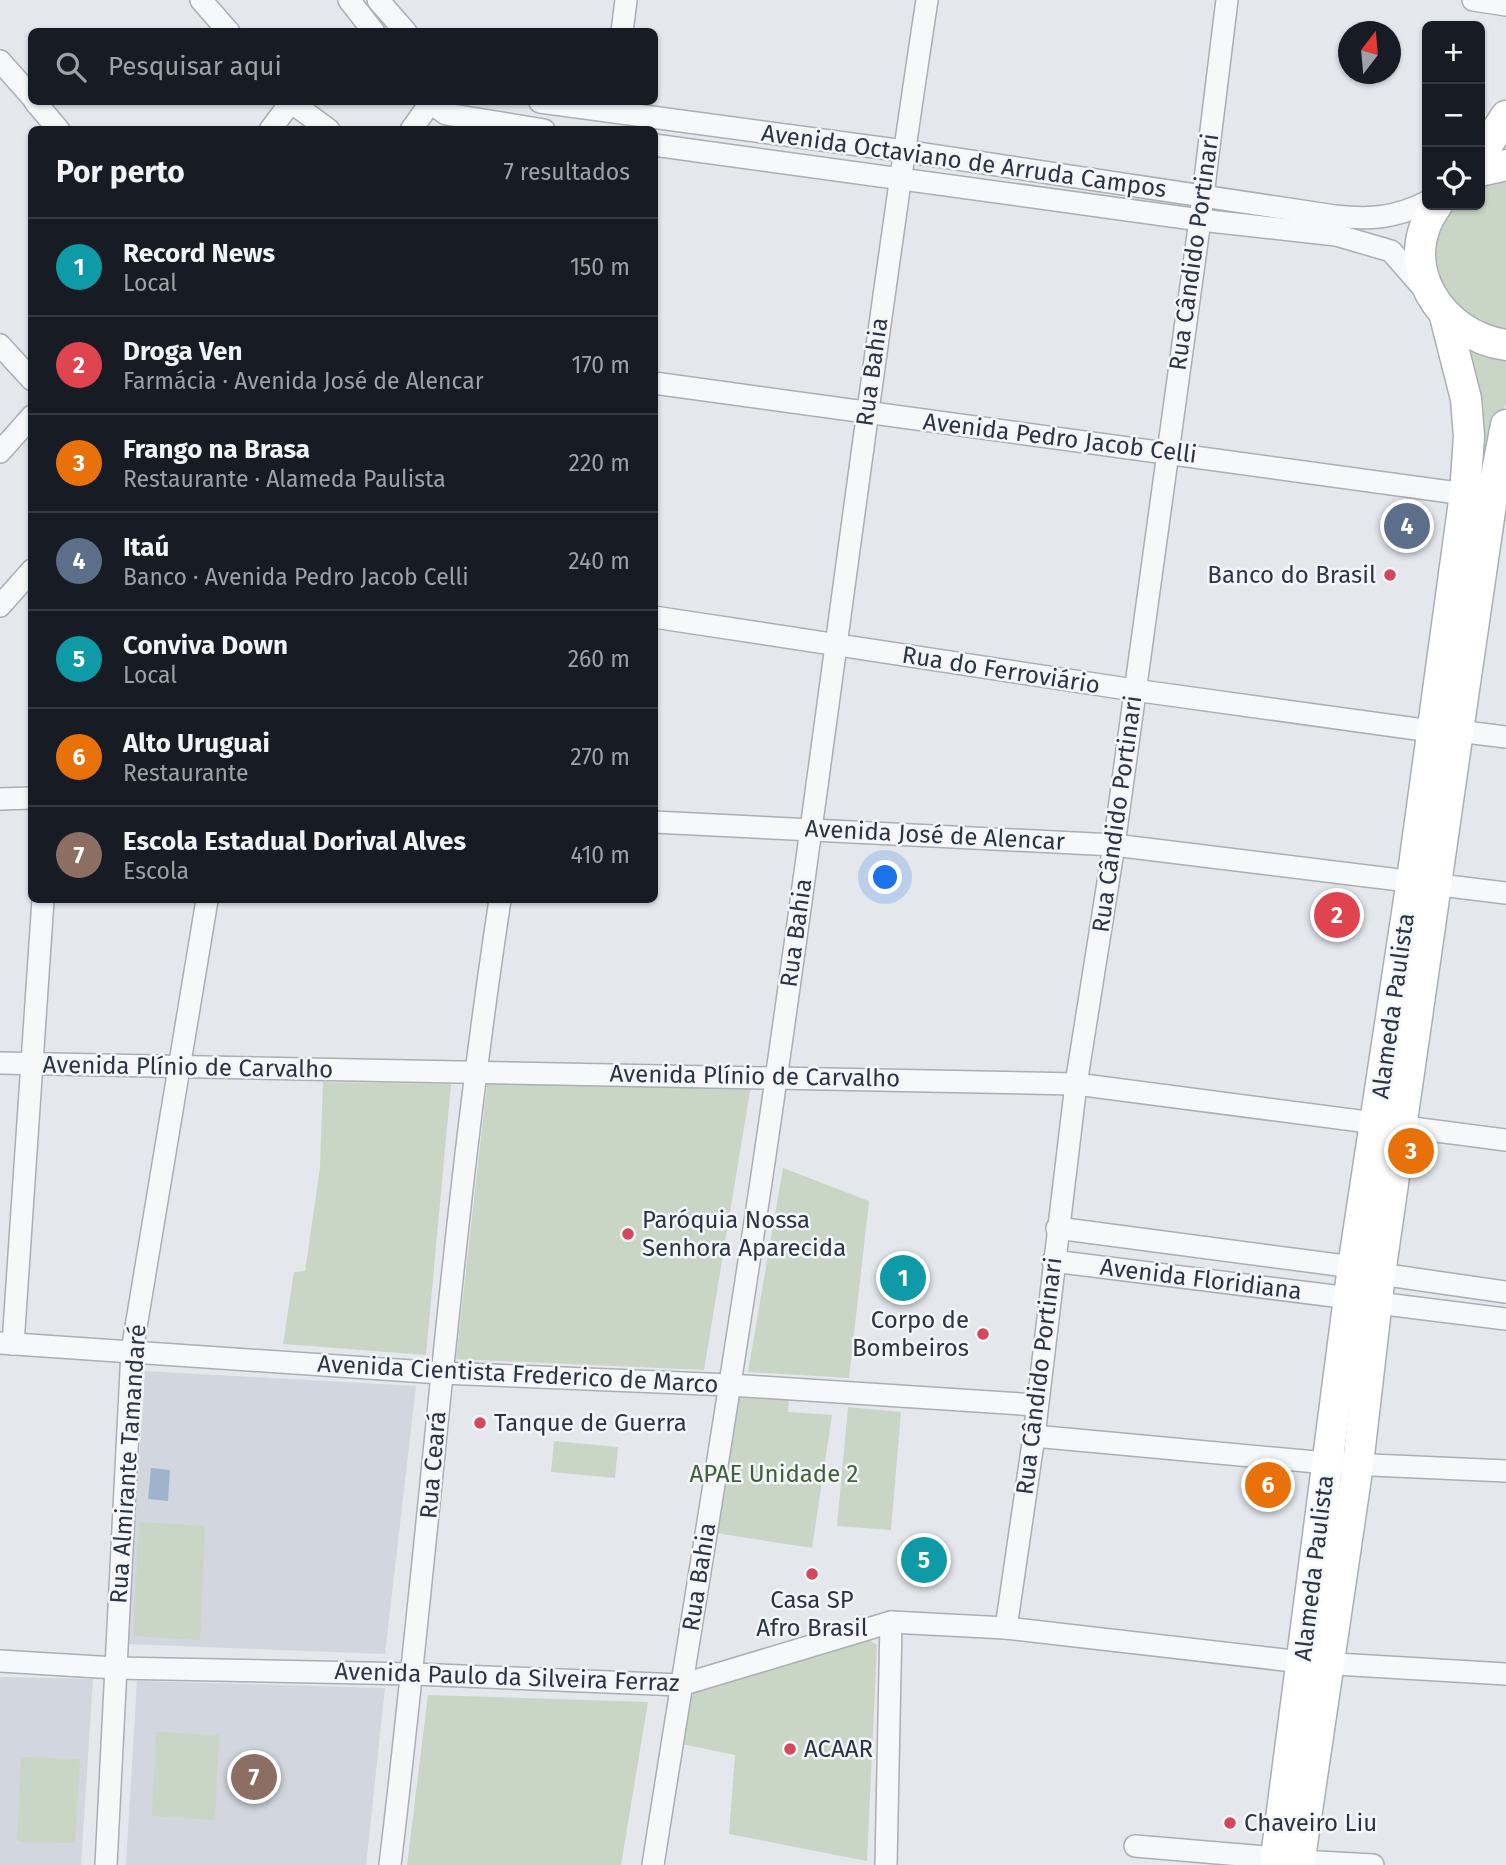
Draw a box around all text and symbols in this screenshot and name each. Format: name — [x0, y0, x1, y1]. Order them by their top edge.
north arrow — [1338, 21, 1401, 84]
map controls — [1422, 21, 1485, 210]
button: + — [1422, 21, 1485, 84]
search box — [28, 28, 658, 105]
icon: search — [52, 48, 90, 86]
text: Pesquisar aqui — [108, 51, 282, 82]
button: − — [1422, 84, 1485, 147]
street label: Avenida Octaviano de Arruda Campos — [760, 119, 1168, 203]
street label: Rua Cândido Portinari — [1163, 132, 1225, 372]
button: locate — [1422, 147, 1485, 210]
text: Por perto — [56, 154, 185, 190]
text: 7 resultados — [504, 158, 630, 186]
text: Record News — [123, 238, 275, 269]
text: 1 — [74, 253, 84, 281]
text: 150 m — [570, 253, 630, 281]
text: Local — [123, 269, 177, 297]
street label: Rua Bahia — [851, 316, 893, 428]
text: Droga Ven — [123, 336, 242, 367]
text: 2 — [73, 351, 85, 379]
text: 170 m — [571, 351, 630, 379]
text: Farmácia · Avenida José de Alencar — [123, 367, 484, 395]
street label: Avenida Pedro Jacob Celli — [922, 407, 1198, 469]
text: Frango na Brasa — [123, 434, 310, 465]
text: 3 — [73, 449, 85, 477]
text: 220 m — [569, 449, 630, 477]
text: Restaurante · Alameda Paulista — [123, 465, 446, 493]
pin: 4 — [1384, 500, 1430, 552]
text: Itaú — [123, 532, 169, 563]
text: 4 — [73, 547, 86, 575]
text: 240 m — [568, 547, 630, 575]
place label: Banco do Brasil — [1207, 561, 1376, 589]
text: Banco · Avenida Pedro Jacob Celli — [123, 563, 469, 591]
marker: Banco do Brasil — [1382, 567, 1398, 583]
text: Conviva Down — [123, 630, 288, 661]
street label: Rua do Ferroviário — [900, 641, 1102, 699]
text: 5 — [73, 645, 85, 673]
text: 260 m — [568, 645, 630, 673]
text: Local — [123, 661, 177, 689]
street label: Rua Cândido Portinari — [1086, 694, 1148, 934]
text: Alto Uruguai — [123, 728, 270, 759]
text: 6 — [73, 743, 85, 771]
text: 270 m — [570, 743, 630, 771]
text: Restaurante — [123, 759, 248, 787]
street label: Avenida José de Alencar — [804, 814, 1066, 856]
text: Escola Estadual Dorival Alves — [123, 826, 466, 857]
text: 7 — [74, 841, 84, 869]
text: 410 m — [570, 841, 630, 869]
text: Escola — [123, 857, 189, 885]
your location — [868, 860, 902, 894]
street label: Rua Bahia — [775, 877, 817, 989]
pin: 2 — [1314, 889, 1360, 941]
street label: Alameda Paulista — [1366, 911, 1420, 1101]
street label: Avenida Plínio de Carvalho — [43, 1050, 333, 1084]
street label: Avenida Plínio de Carvalho — [610, 1059, 900, 1093]
pin: 3 — [1388, 1125, 1434, 1177]
place label: Paróquia Nossa Senhora Aparecida — [642, 1206, 846, 1262]
marker: Paróquia Nossa Senhora Aparecida — [620, 1226, 636, 1242]
pin: 1 — [880, 1252, 926, 1304]
street label: Avenida Floridiana — [1099, 1253, 1303, 1305]
street label: Rua Cândido Portinari — [1011, 1256, 1067, 1496]
place label: Corpo de Bombeiros — [852, 1306, 969, 1362]
street label: Rua Almirante Tamandaré — [104, 1323, 152, 1605]
marker: Corpo de Bombeiros — [975, 1326, 991, 1342]
street label: Avenida Cientista Frederico de Marco — [317, 1350, 719, 1398]
place label: Tanque de Guerra — [494, 1409, 687, 1437]
street label: Rua Ceará — [414, 1410, 452, 1520]
marker: Tanque de Guerra — [472, 1415, 488, 1431]
pin: 6 — [1245, 1459, 1291, 1511]
park label: APAE Unidade 2 — [689, 1460, 859, 1488]
street label: Alameda Paulista — [1289, 1473, 1339, 1663]
street label: Rua Bahia — [677, 1521, 721, 1633]
pin: 5 — [901, 1534, 947, 1586]
marker: Casa SP Afro Brasil — [804, 1566, 820, 1582]
place label: Casa SP Afro Brasil — [756, 1586, 868, 1642]
street label: Avenida Paulo da Silveira Ferraz — [334, 1657, 680, 1697]
place label: ACAAR — [804, 1735, 873, 1763]
marker: ACAAR — [782, 1741, 798, 1757]
pin: 7 — [231, 1751, 277, 1803]
place label: Chaveiro Liu — [1244, 1809, 1377, 1837]
marker: Chaveiro Liu — [1222, 1815, 1238, 1831]

